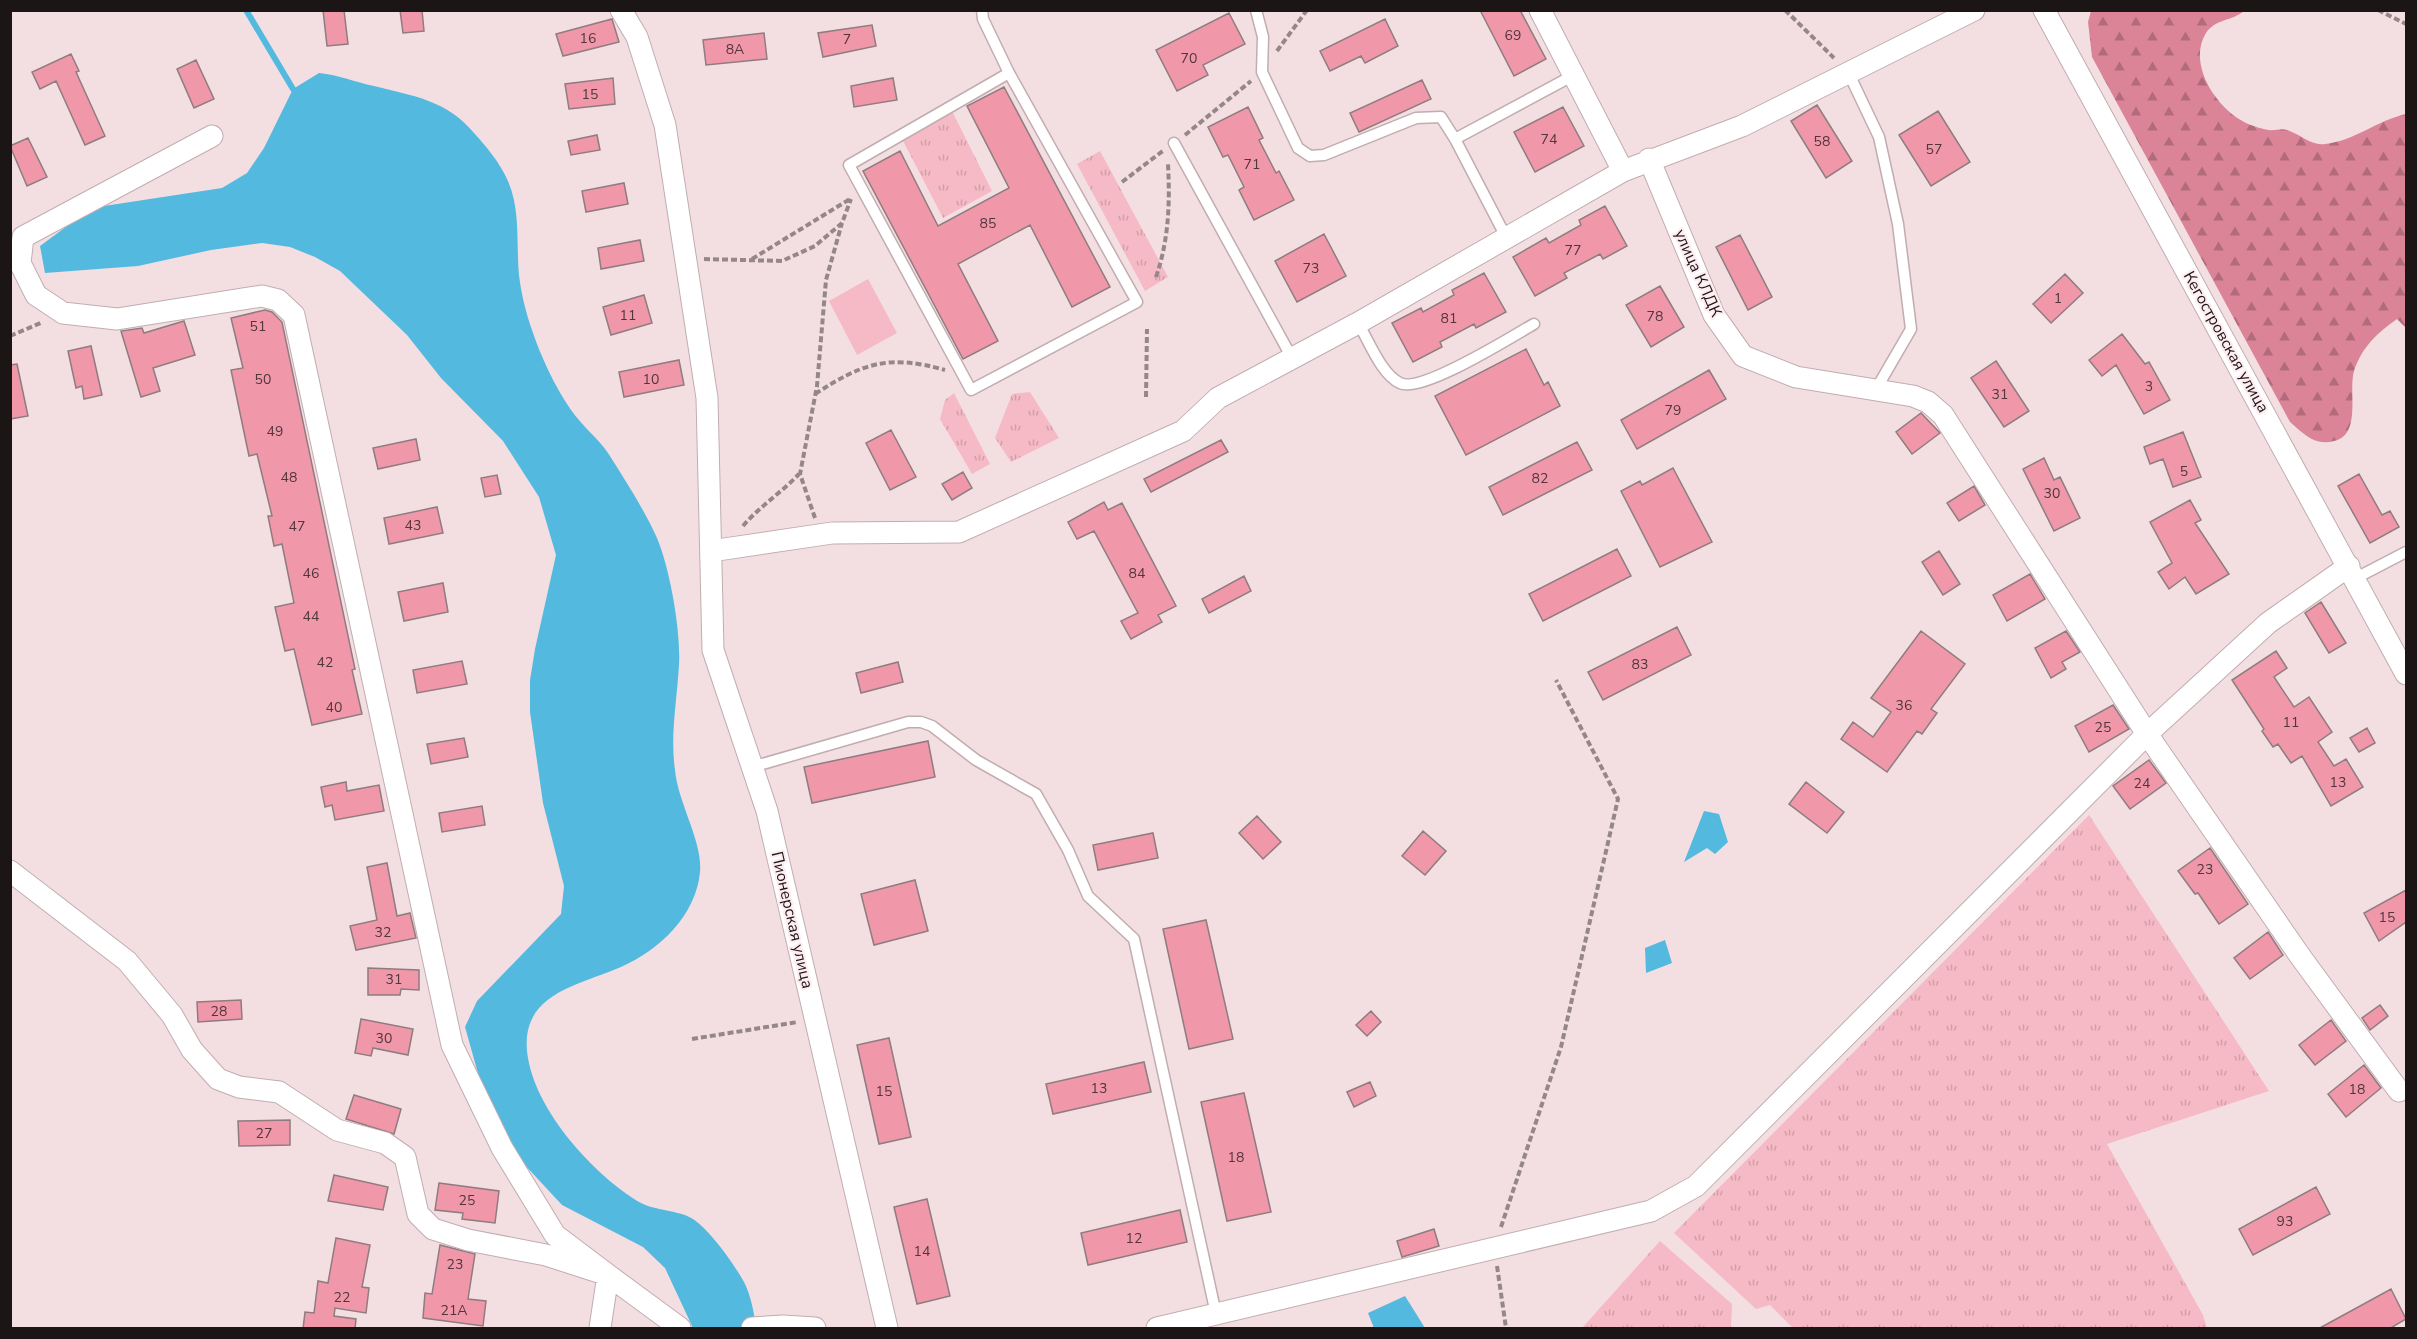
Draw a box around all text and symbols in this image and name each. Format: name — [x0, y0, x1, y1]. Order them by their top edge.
house number: 69 — [1505, 26, 1521, 45]
house number: 16 — [580, 29, 596, 48]
house number: 7 — [843, 30, 851, 49]
house number: 8А — [726, 40, 744, 59]
house number: 70 — [1181, 49, 1197, 68]
house number: 15 — [582, 85, 598, 104]
house number: 74 — [1541, 130, 1557, 149]
house number: 58 — [1814, 132, 1830, 151]
house number: 57 — [1926, 140, 1942, 159]
house number: 71 — [1244, 155, 1260, 174]
house number: 85 — [980, 214, 996, 233]
street label: улица КЛДК — [1669, 226, 1727, 321]
house number: 77 — [1565, 241, 1581, 260]
house number: 73 — [1303, 259, 1319, 278]
street label: Кегостровская улица — [2178, 267, 2274, 417]
house number: 1 — [2054, 289, 2062, 308]
house number: 11 — [620, 306, 636, 325]
house number: 78 — [1647, 307, 1663, 326]
house number: 81 — [1441, 309, 1457, 328]
house number: 51 — [250, 317, 266, 336]
house number: 50 — [255, 370, 271, 389]
house number: 10 — [643, 370, 659, 389]
house number: 3 — [2145, 377, 2153, 396]
house number: 31 — [1992, 385, 2008, 404]
house number: 79 — [1665, 401, 1681, 420]
house number: 49 — [267, 422, 283, 441]
house number: 5 — [2180, 462, 2188, 481]
house number: 48 — [281, 468, 297, 487]
house number: 82 — [1532, 469, 1548, 488]
house number: 30 — [2044, 484, 2060, 503]
house number: 43 — [405, 516, 421, 535]
house number: 47 — [289, 517, 305, 536]
house number: 46 — [303, 564, 319, 583]
house number: 84 — [1129, 564, 1145, 583]
house number: 44 — [303, 607, 319, 626]
house number: 42 — [317, 653, 333, 672]
house number: 83 — [1632, 655, 1648, 674]
house number: 36 — [1896, 696, 1912, 715]
house number: 40 — [326, 698, 342, 717]
house number: 11 — [2283, 713, 2299, 732]
house number: 25 — [2095, 718, 2111, 737]
house number: 13 — [2330, 773, 2346, 792]
house number: 24 — [2134, 774, 2150, 793]
street label: Пионерская улица — [766, 849, 818, 991]
house number: 23 — [2197, 860, 2213, 879]
house number: 15 — [2379, 908, 2395, 927]
house number: 32 — [375, 923, 391, 942]
house number: 31 — [386, 970, 402, 989]
house number: 28 — [211, 1002, 227, 1021]
house number: 30 — [376, 1029, 392, 1048]
house number: 13 — [1091, 1079, 1107, 1098]
house number: 18 — [2349, 1080, 2365, 1099]
house number: 15 — [876, 1082, 892, 1101]
house number: 27 — [256, 1124, 272, 1143]
house number: 18 — [1228, 1148, 1244, 1167]
house number: 25 — [459, 1191, 475, 1210]
house number: 93 — [2277, 1212, 2293, 1231]
house number: 12 — [1126, 1229, 1142, 1248]
house number: 14 — [914, 1242, 930, 1261]
house number: 23 — [447, 1255, 463, 1274]
house number: 22 — [334, 1288, 350, 1307]
house number: 21А — [440, 1301, 468, 1320]

